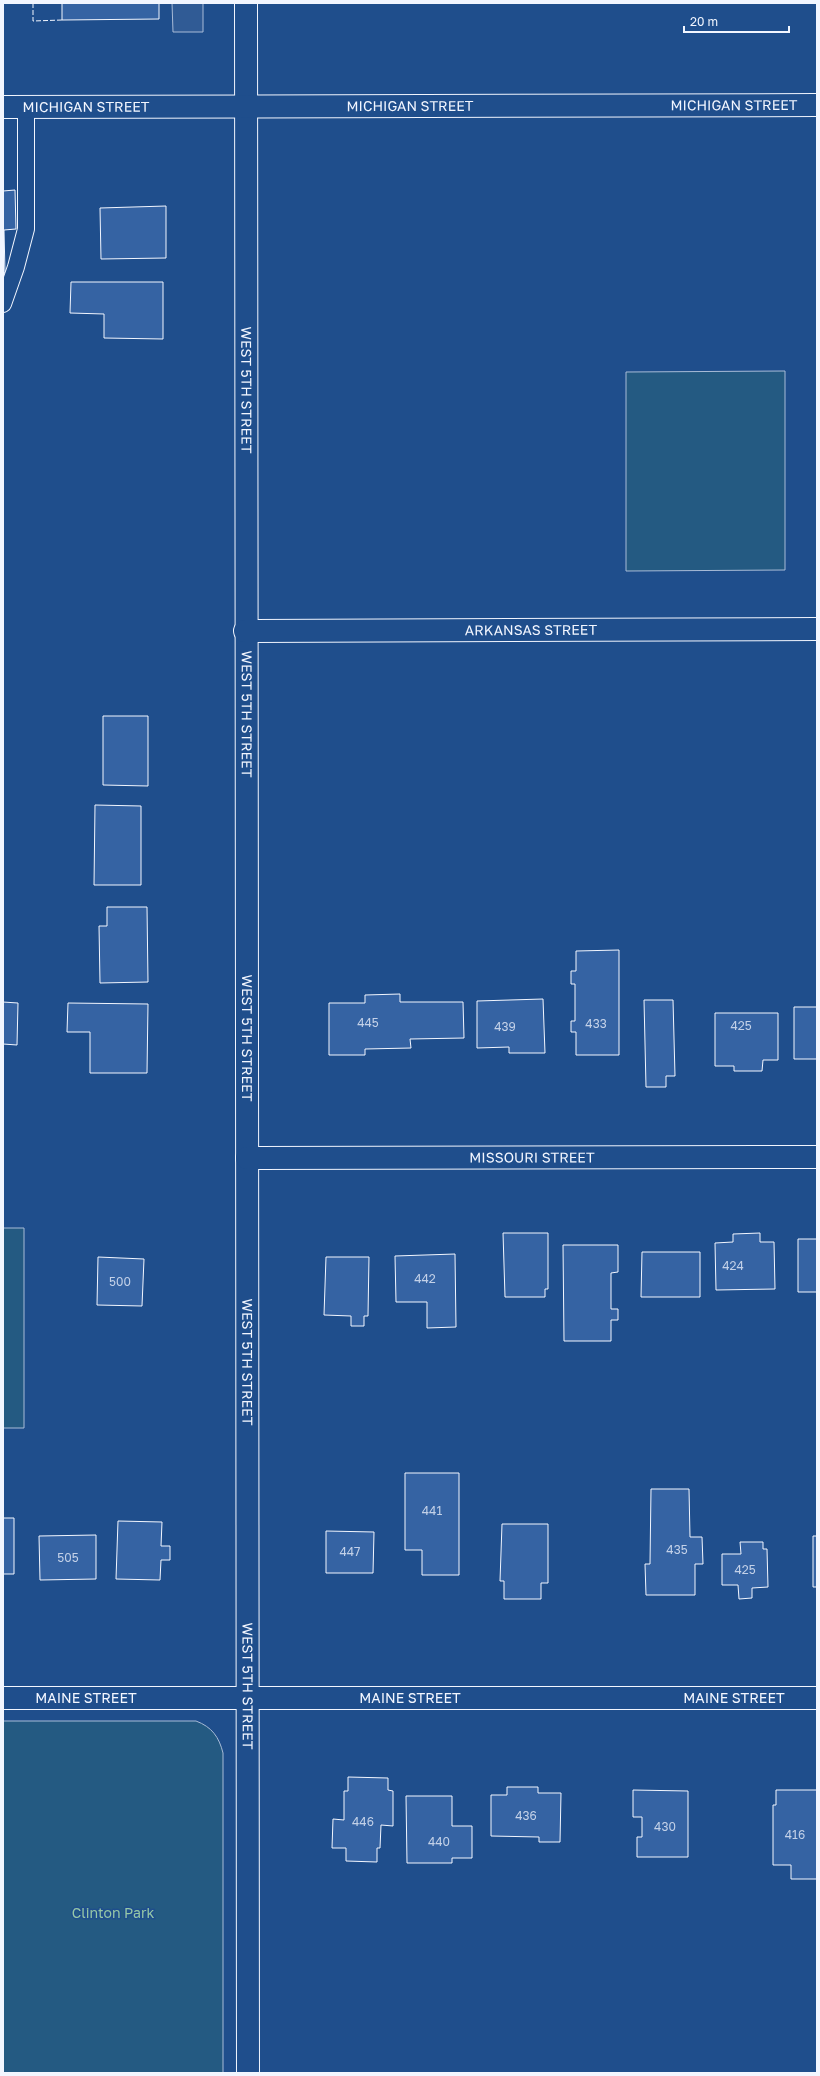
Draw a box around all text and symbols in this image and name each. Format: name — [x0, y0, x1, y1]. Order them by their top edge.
scale bar — [684, 8, 789, 34]
text: 20 m — [690, 14, 718, 29]
street label: MICHIGAN STREET — [670, 96, 798, 113]
street label: MICHIGAN STREET — [346, 97, 474, 114]
street label: MICHIGAN STREET — [22, 98, 150, 115]
street label: WEST 5TH STREET — [238, 327, 255, 454]
street label: ARKANSAS STREET — [465, 621, 598, 638]
street label: WEST 5TH STREET — [239, 651, 256, 778]
street label: WEST 5TH STREET — [239, 975, 256, 1102]
house number: 445 — [357, 1015, 379, 1030]
house number: 433 — [585, 1016, 607, 1031]
house number: 425 — [730, 1018, 752, 1033]
house number: 439 — [494, 1019, 516, 1034]
street label: MISSOURI STREET — [469, 1148, 595, 1166]
house number: 424 — [722, 1258, 744, 1273]
house number: 442 — [414, 1271, 436, 1286]
house number: 500 — [109, 1274, 131, 1289]
street label: WEST 5TH STREET — [239, 1299, 256, 1426]
house number: 441 — [422, 1503, 442, 1518]
house number: 435 — [666, 1542, 688, 1557]
house number: 447 — [339, 1544, 361, 1559]
house number: 505 — [57, 1550, 79, 1565]
house number: 425 — [734, 1562, 756, 1577]
street label: WEST 5TH STREET — [240, 1623, 257, 1750]
street label: MAINE STREET — [35, 1689, 137, 1706]
street label: MAINE STREET — [359, 1689, 461, 1706]
street label: MAINE STREET — [683, 1689, 785, 1706]
house number: 436 — [515, 1808, 537, 1823]
house number: 446 — [352, 1814, 374, 1829]
house number: 430 — [654, 1819, 676, 1834]
house number: 416 — [785, 1827, 805, 1842]
house number: 440 — [428, 1834, 450, 1849]
park label: Clinton Park — [72, 1904, 154, 1921]

